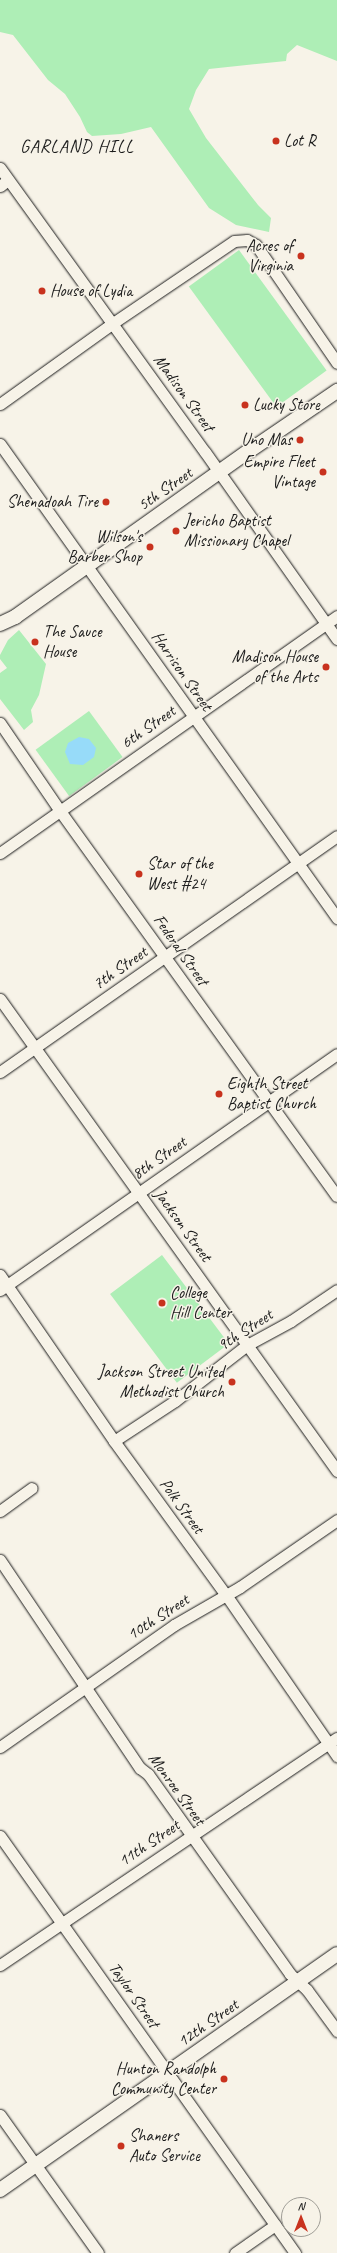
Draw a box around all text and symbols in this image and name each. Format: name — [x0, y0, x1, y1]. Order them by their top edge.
place label: Lot R — [284, 131, 316, 151]
district label: GARLAND HILL — [21, 135, 133, 157]
marker: Lot R — [271, 136, 281, 146]
place label: Acres of Virginia — [246, 236, 293, 276]
marker: Acres of Virginia — [296, 251, 306, 261]
place label: House of Lydia — [50, 281, 132, 301]
marker: House of Lydia — [37, 286, 47, 296]
street label: Madison Street — [149, 351, 219, 435]
place label: Lucky Store — [253, 395, 320, 415]
marker: Lucky Store — [240, 400, 250, 410]
place label: Uno Mas — [241, 430, 292, 450]
marker: Uno Mas — [295, 435, 305, 445]
place label: Empire Fleet Vintage — [244, 452, 315, 492]
street label: 5th Street — [134, 463, 196, 515]
marker: Empire Fleet Vintage — [318, 467, 328, 477]
place label: Shenadoah Tire — [7, 492, 98, 512]
marker: Shenadoah Tire — [101, 497, 111, 507]
place label: Jericho Baptist Missionary Chapel — [184, 511, 290, 551]
marker: Jericho Baptist Missionary Chapel — [171, 526, 181, 536]
place label: Wilson's Barber Shop — [68, 527, 142, 567]
marker: Wilson's Barber Shop — [145, 542, 155, 552]
place label: The Sauce House — [43, 622, 102, 662]
street label: Harrison Street — [147, 627, 217, 715]
marker: The Sauce House — [30, 637, 40, 647]
place label: Madison House of the Arts — [232, 647, 318, 687]
marker: Madison House of the Arts — [321, 662, 331, 672]
street label: 6th Street — [117, 701, 179, 753]
place label: Star of the West #24 — [147, 854, 213, 894]
marker: Star of the West #24 — [134, 869, 144, 879]
street label: Federal Street — [149, 910, 213, 990]
street label: 7th Street — [89, 942, 151, 994]
place label: Eighth Street Baptist Church — [227, 1074, 317, 1114]
marker: Eighth Street Baptist Church — [214, 1089, 224, 1099]
street label: 8th Street — [128, 1132, 190, 1184]
street label: Jackson Street — [150, 1185, 216, 1265]
place label: College Hill Center — [170, 1283, 231, 1323]
marker: College Hill Center — [157, 1298, 167, 1308]
street label: 9th Street — [213, 1305, 277, 1355]
place label: Jackson Street United Methodist Church — [98, 1362, 224, 1402]
marker: Jackson Street United Methodist Church — [227, 1377, 237, 1387]
street label: Polk Street — [155, 1474, 209, 1538]
street label: 10th Street — [123, 1589, 193, 1645]
street label: Monroe Street — [144, 1749, 210, 1829]
street label: 11th Street — [114, 1815, 184, 1871]
street label: Taylor Street — [104, 1958, 164, 2032]
street label: 12th Street — [174, 1995, 242, 2051]
place label: Hunton Randolph Community Center — [111, 2059, 216, 2099]
marker: Hunton Randolph Community Center — [219, 2074, 229, 2084]
place label: Shaners Auto Service — [129, 2126, 200, 2166]
marker: Shaners Auto Service — [116, 2141, 126, 2151]
north arrow — [281, 2197, 321, 2237]
text: N — [298, 2199, 304, 2213]

